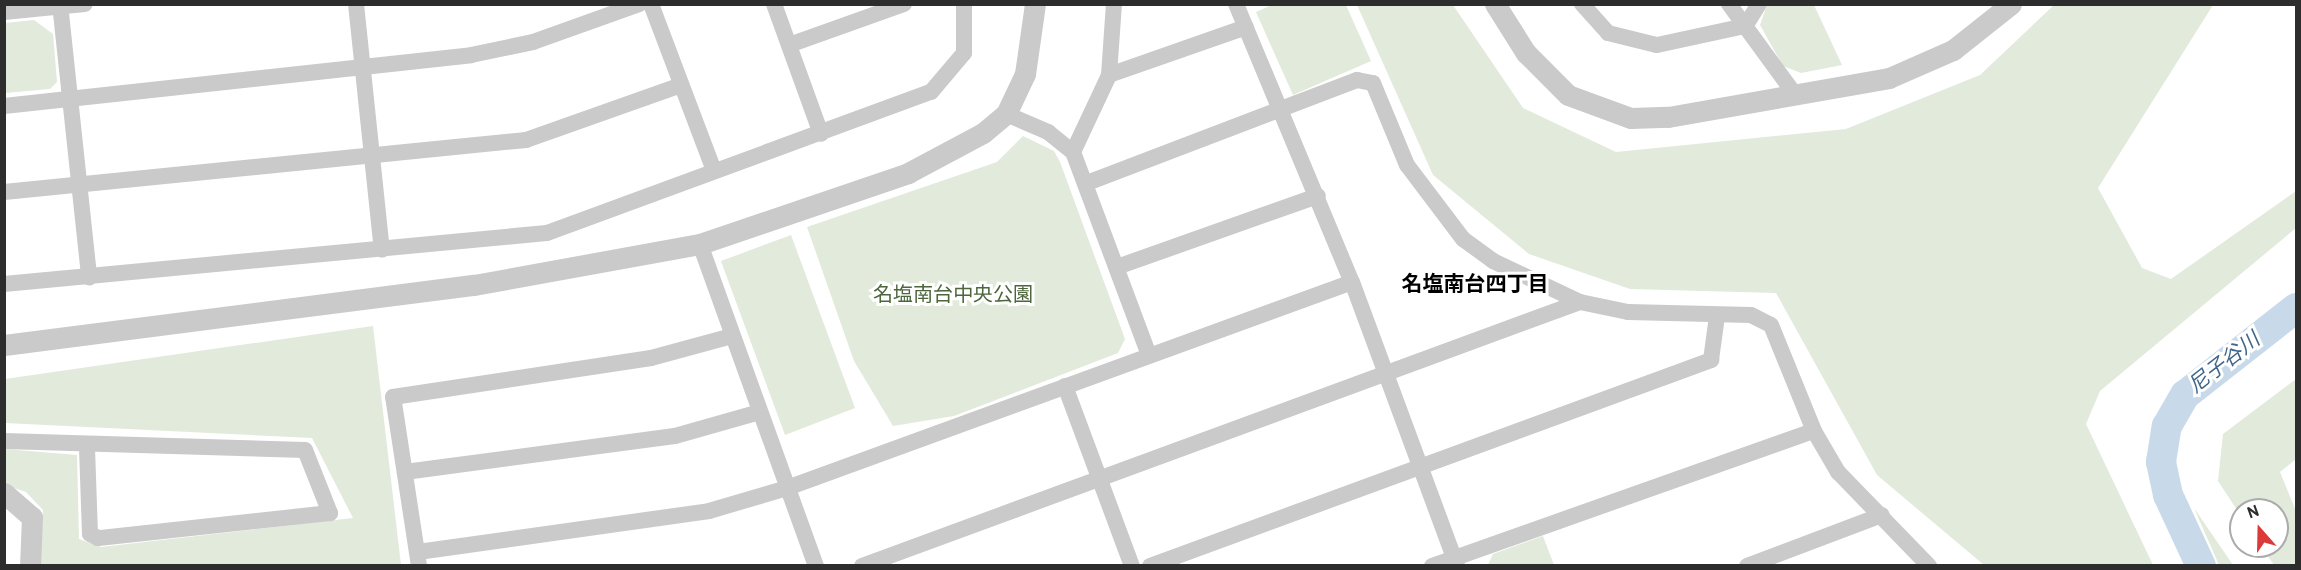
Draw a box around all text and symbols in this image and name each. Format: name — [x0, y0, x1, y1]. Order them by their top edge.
district label: 名塩南台四丁目 — [1402, 273, 1548, 299]
park label: 名塩南台中央公園 — [873, 284, 1033, 308]
water label: 尼子谷川 — [2184, 328, 2266, 400]
north arrow — [2229, 498, 2289, 558]
text: N — [2245, 502, 2262, 524]

